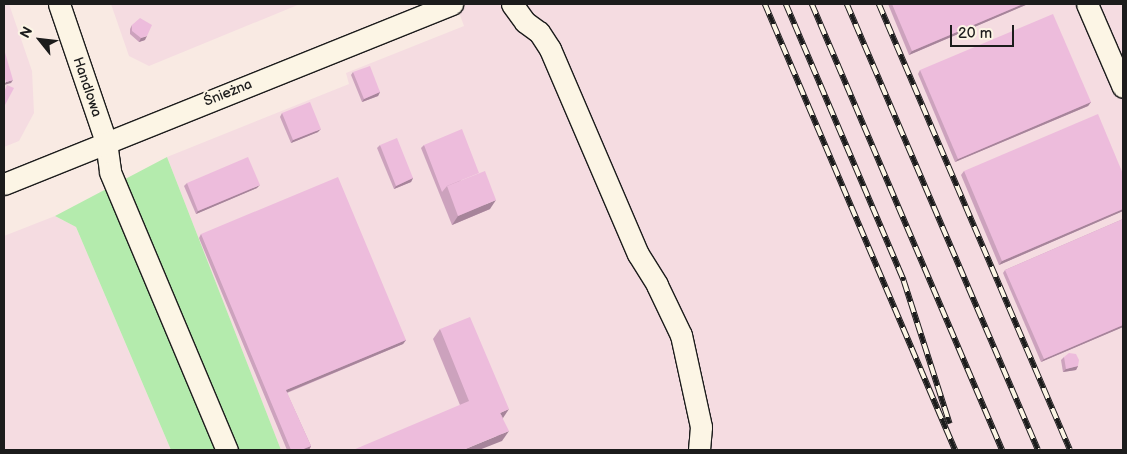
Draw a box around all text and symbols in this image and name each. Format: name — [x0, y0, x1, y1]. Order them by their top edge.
north arrow — [15, 15, 65, 65]
scale bar — [952, 15, 1016, 47]
text: N — [16, 24, 36, 41]
text: 20 m — [958, 24, 992, 43]
street label: Handlowa — [69, 55, 105, 119]
street label: Śnieżna — [201, 76, 255, 110]

